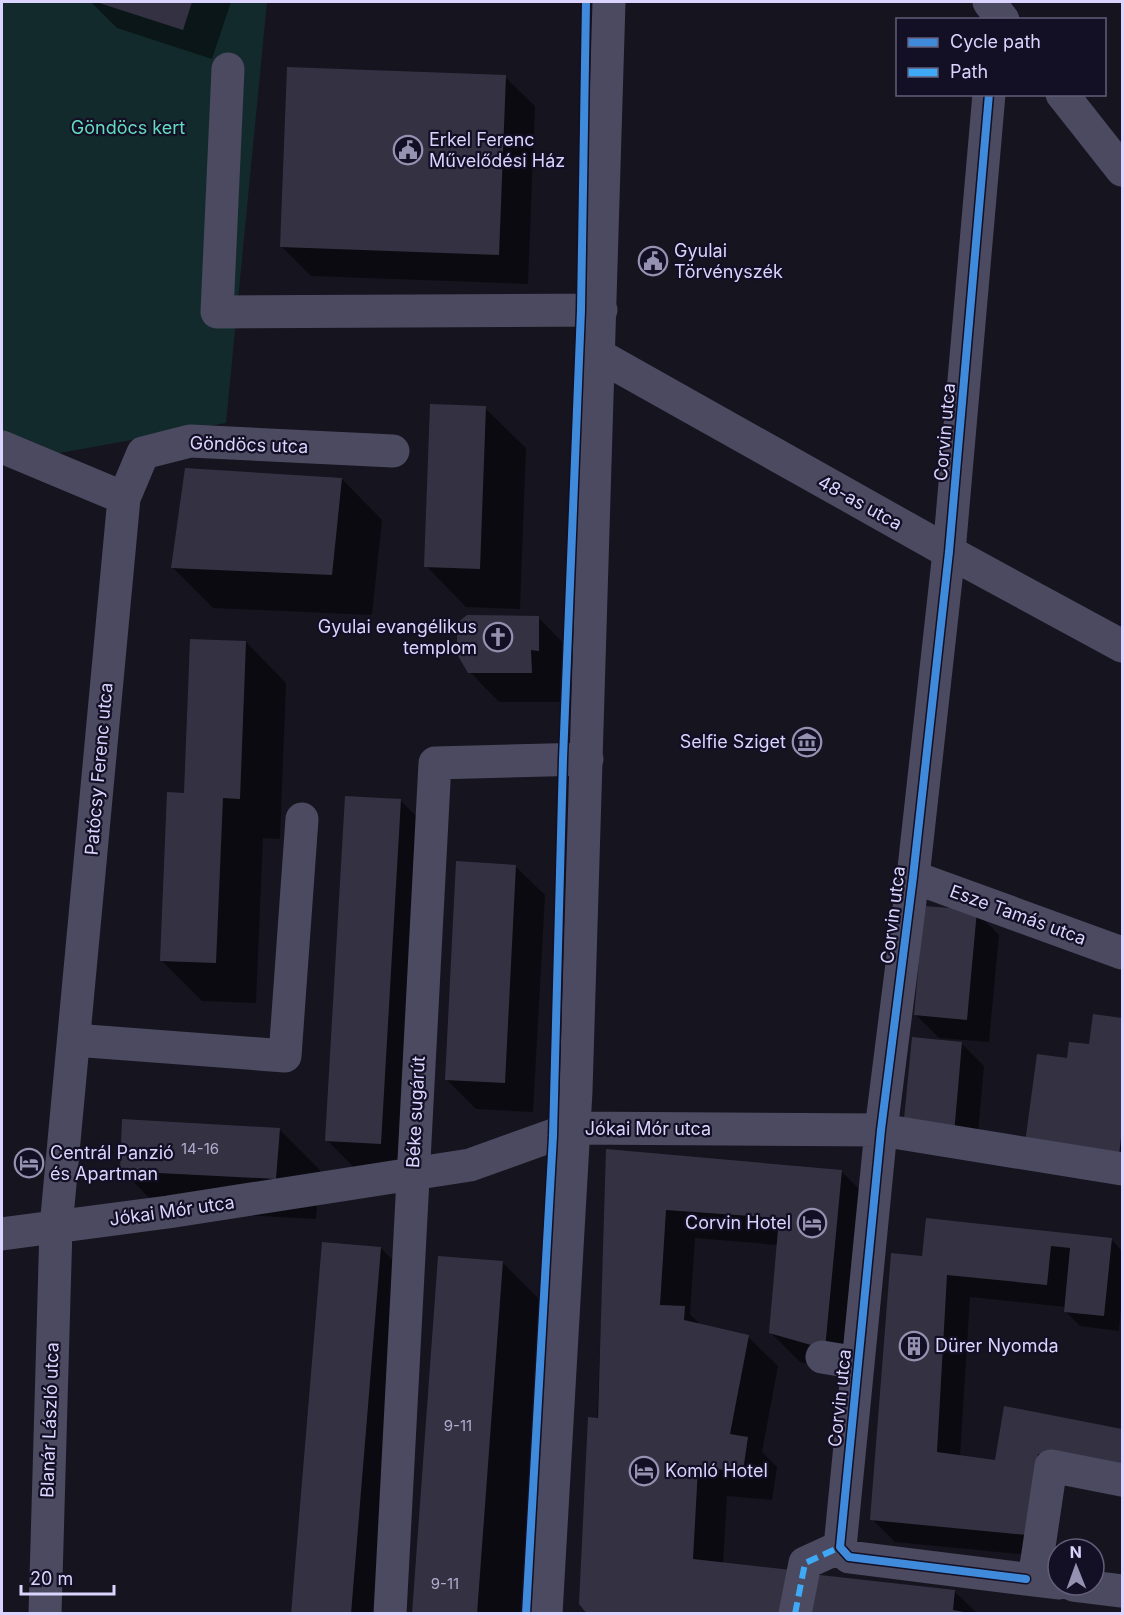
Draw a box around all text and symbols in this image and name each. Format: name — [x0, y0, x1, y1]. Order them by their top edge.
legend — [896, 18, 1106, 96]
text: Cycle path — [950, 31, 1041, 52]
text: Path — [950, 61, 988, 82]
park label: Göndöcs kert — [71, 117, 185, 138]
place label: Erkel Ferenc Művelődési Ház — [429, 129, 565, 171]
public building icon: Erkel Ferenc Művelődési Ház — [392, 134, 424, 166]
place label: Gyulai Törvényszék — [674, 240, 783, 282]
public building icon: Gyulai Törvényszék — [637, 245, 669, 277]
street label: Corvin utca — [930, 382, 959, 482]
street label: Göndöcs utca — [189, 432, 309, 457]
street label: 48-as utca — [815, 471, 906, 534]
place label: Gyulai evangélikus templom — [318, 616, 477, 658]
church icon: Gyulai evangélikus templom — [482, 621, 514, 653]
street label: Patócsy Ferenc utca — [80, 682, 117, 856]
museum icon: Selfie Sziget — [791, 726, 823, 758]
place label: Selfie Sziget — [680, 731, 786, 752]
street label: Corvin utca — [876, 865, 909, 965]
street label: Esze Tamás utca — [947, 880, 1089, 949]
street label: Béke sugárút — [402, 1055, 429, 1168]
street label: Jókai Mór utca — [585, 1118, 711, 1139]
house number: 14-16 — [181, 1139, 219, 1158]
place label: Centrál Panzió és Apartman — [50, 1142, 174, 1184]
hotel icon: Centrál Panzió és Apartman — [13, 1147, 45, 1179]
street label: Jókai Mór utca — [108, 1191, 236, 1230]
hotel icon: Corvin Hotel — [796, 1207, 828, 1239]
place label: Corvin Hotel — [685, 1212, 791, 1233]
building icon: Dürer Nyomda — [898, 1330, 930, 1362]
place label: Dürer Nyomda — [935, 1335, 1059, 1356]
street label: Blanár László utca — [36, 1342, 63, 1498]
street label: Corvin utca — [824, 1348, 855, 1448]
house number: 9-11 — [444, 1416, 472, 1435]
hotel icon: Komló Hotel — [628, 1455, 660, 1487]
place label: Komló Hotel — [665, 1460, 768, 1481]
north arrow — [1046, 1537, 1106, 1597]
text: N — [1069, 1542, 1082, 1562]
scale bar — [21, 1558, 114, 1596]
text: 20 m — [30, 1568, 73, 1589]
house number: 9-11 — [431, 1574, 459, 1593]

